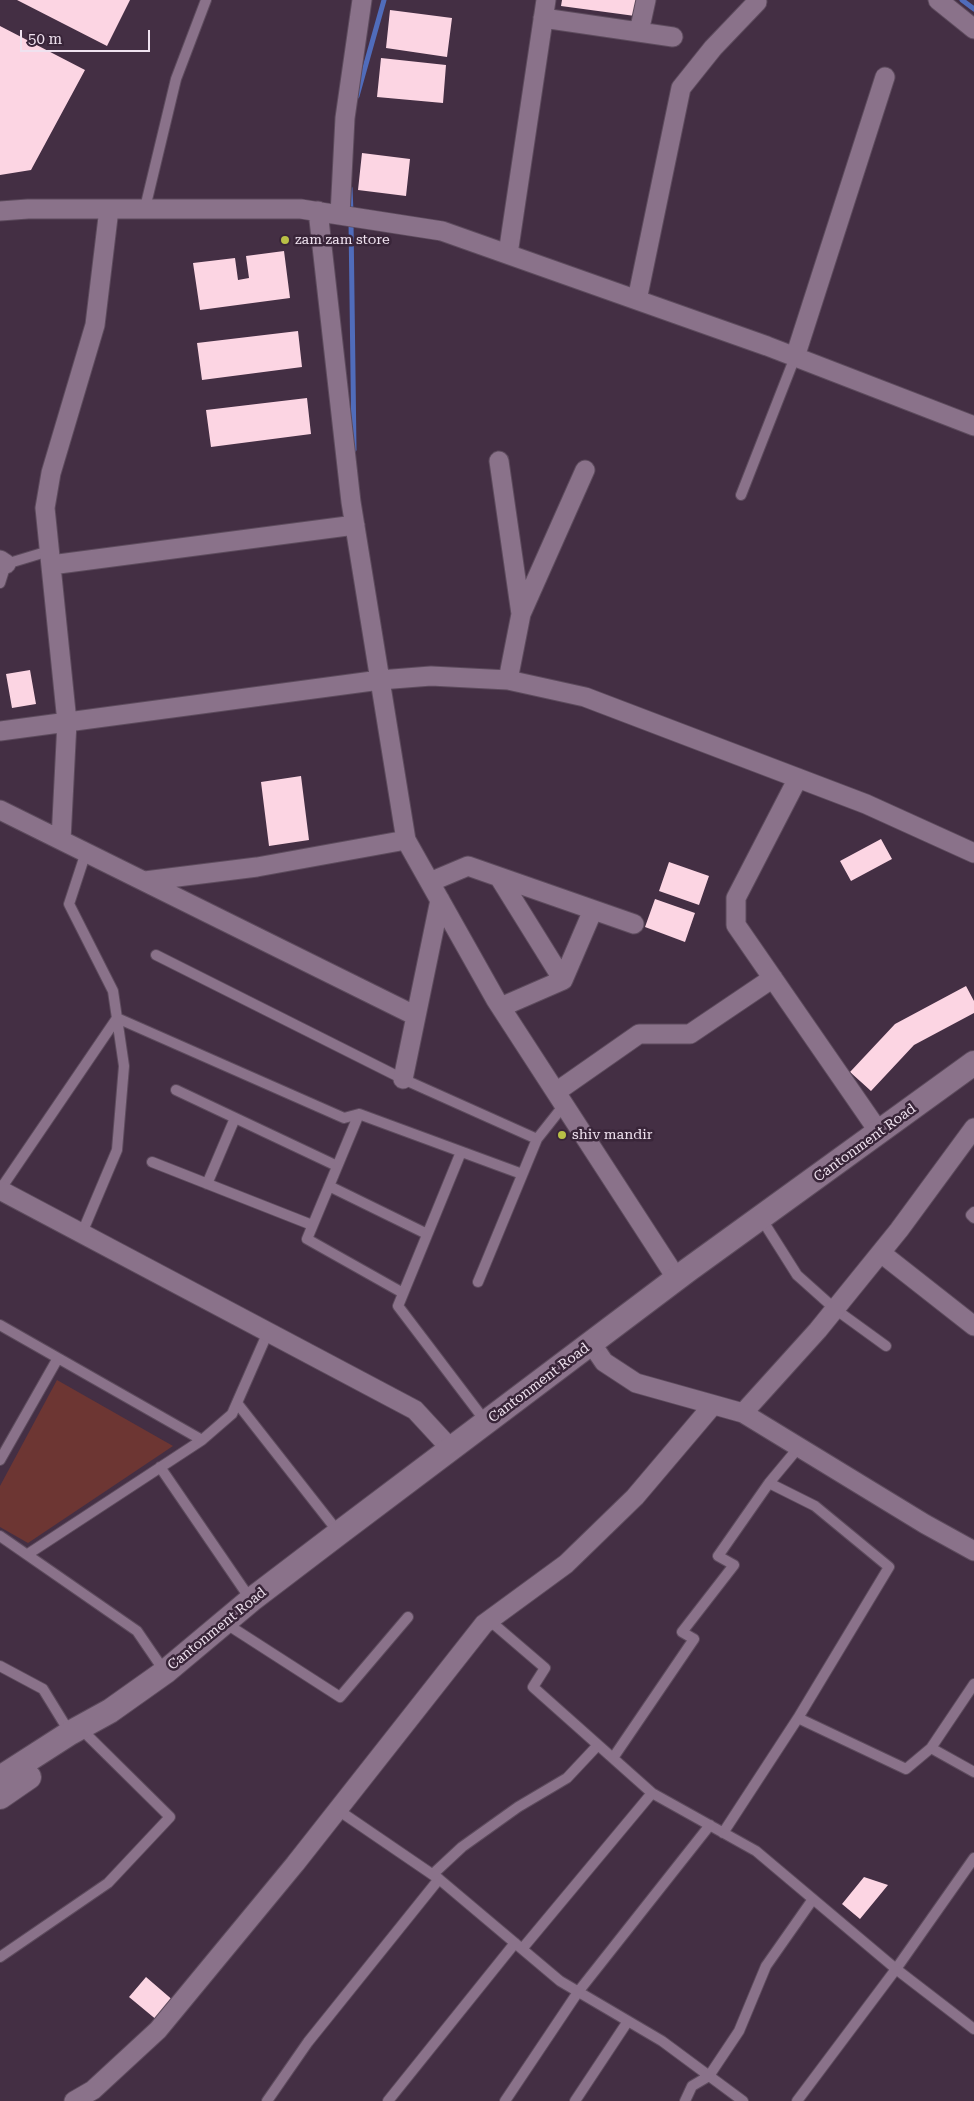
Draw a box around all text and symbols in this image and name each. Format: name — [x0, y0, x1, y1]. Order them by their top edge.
scale bar — [22, 20, 152, 52]
text: 50 m — [28, 30, 62, 48]
place label: zam zam store — [295, 232, 390, 248]
marker: zam zam store — [279, 234, 291, 246]
street label: Cantonment Road — [811, 1100, 919, 1186]
place label: shiv mandir — [572, 1127, 652, 1143]
marker: shiv mandir — [556, 1129, 568, 1141]
street label: Cantonment Road — [485, 1340, 593, 1426]
street label: Cantonment Road — [164, 1584, 270, 1674]

